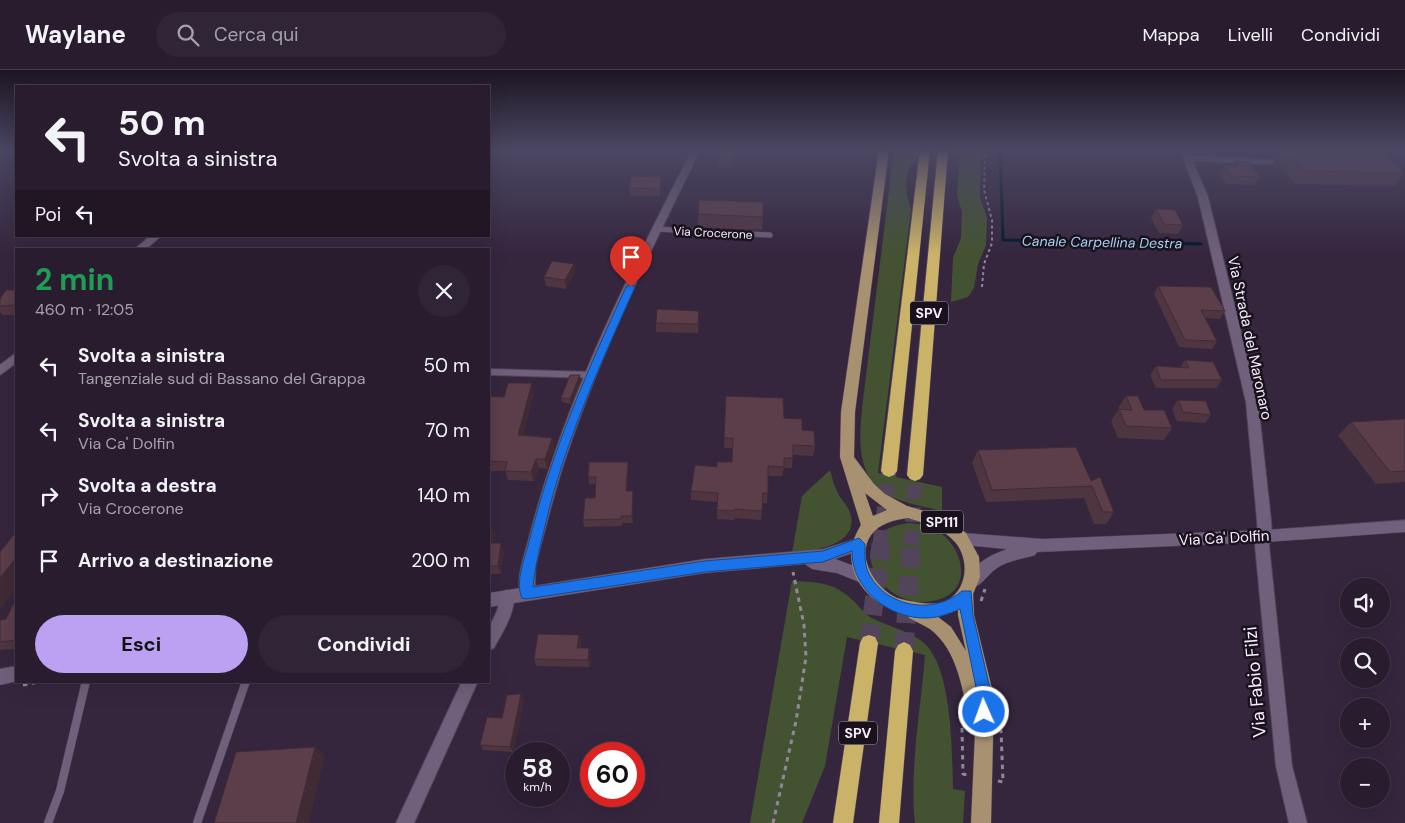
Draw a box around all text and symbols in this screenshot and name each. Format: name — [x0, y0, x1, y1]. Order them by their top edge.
search box — [156, 12, 506, 57]
text: Waylane — [25, 19, 126, 50]
icon: search — [174, 21, 202, 49]
text: Cerca qui — [214, 22, 299, 47]
text: Mappa — [1142, 23, 1200, 47]
text: Livelli — [1228, 23, 1273, 47]
text: Condividi — [1301, 23, 1380, 47]
text: 50 m — [118, 100, 206, 146]
icon: left — [35, 105, 100, 170]
text: Svolta a sinistra — [118, 144, 278, 173]
icon: left — [71, 200, 99, 228]
text: Poi — [35, 202, 61, 227]
street label: Via Crocerone — [673, 223, 753, 243]
water label: Canale Carpellina Destra — [1022, 232, 1183, 252]
pin — [610, 236, 652, 287]
icon: arrive — [617, 243, 645, 271]
street label: Via Strada del Maronaro — [1223, 254, 1277, 422]
text: 2 min — [35, 260, 114, 299]
button: close — [418, 265, 470, 317]
text: 460 m · 12:05 — [35, 299, 134, 320]
road number: SPV — [910, 302, 948, 324]
text: Svolta a sinistra — [78, 343, 225, 368]
icon: left — [35, 352, 63, 380]
text: 50 m — [423, 353, 470, 378]
text: Tangenziale sud di Bassano del Grappa — [78, 368, 365, 389]
text: Svolta a sinistra — [78, 408, 225, 433]
icon: left — [35, 417, 63, 445]
text: 70 m — [425, 418, 470, 443]
text: Via Ca' Dolfin — [78, 433, 175, 454]
text: Svolta a destra — [78, 473, 217, 498]
icon: right — [35, 482, 63, 510]
text: 140 m — [418, 483, 470, 508]
text: Via Crocerone — [78, 498, 184, 519]
road number: SP111 — [921, 511, 963, 534]
street label: Via Ca' Dolfin — [1178, 526, 1270, 550]
icon: arrive — [35, 547, 63, 575]
text: Arrivo a destinazione — [78, 548, 273, 573]
text: 200 m — [411, 548, 470, 573]
map controls — [1340, 578, 1390, 808]
button: sound — [1340, 578, 1390, 628]
button: Esci — [35, 615, 248, 673]
button: Condividi — [258, 615, 470, 673]
street label: Via Fabio Filzi — [1238, 625, 1272, 739]
button: search — [1340, 638, 1390, 688]
position arrow — [957, 685, 1009, 737]
button: + — [1340, 698, 1390, 748]
road number: SPV — [839, 721, 877, 744]
speed limit sign: 60 — [580, 742, 645, 807]
text: 58 — [522, 752, 553, 785]
button: − — [1340, 758, 1390, 808]
text: km/h — [523, 779, 552, 795]

